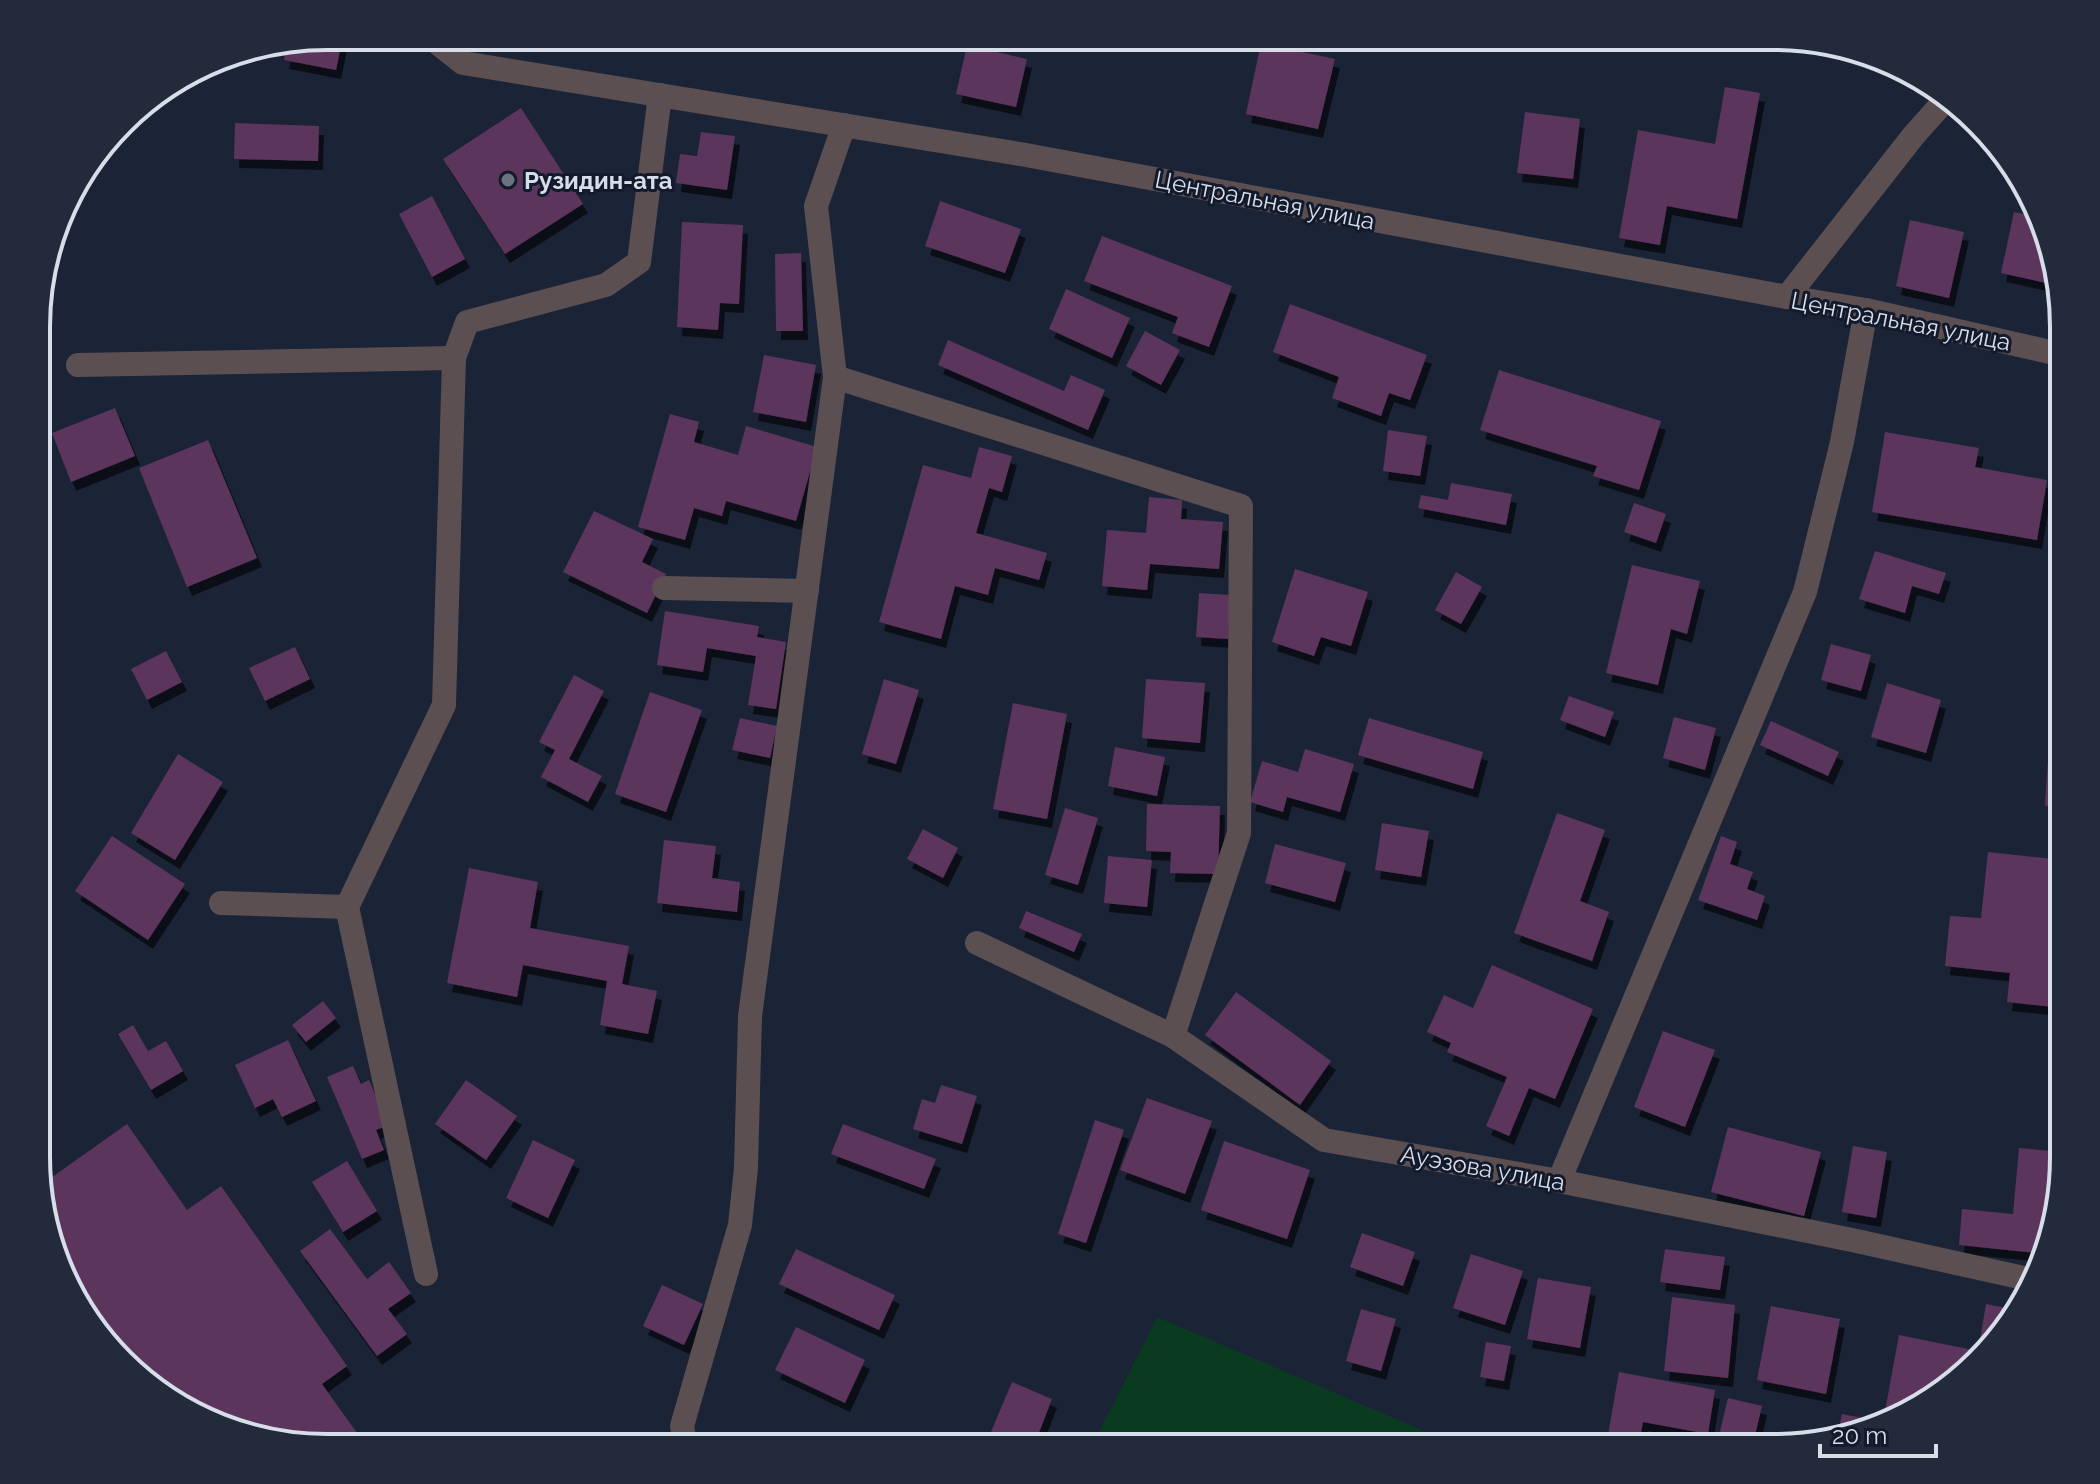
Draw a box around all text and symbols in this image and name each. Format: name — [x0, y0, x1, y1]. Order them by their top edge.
street label: Центральная улица — [1153, 164, 1377, 236]
place label: Рузидин-ата — [524, 166, 673, 195]
marker: Рузидин-ата — [499, 171, 517, 189]
street label: Центральная улица — [1789, 285, 2013, 357]
street label: Ауэзова улица — [1399, 1139, 1567, 1197]
scale bar — [1820, 1408, 1936, 1458]
text: 20 m — [1832, 1421, 1887, 1450]

